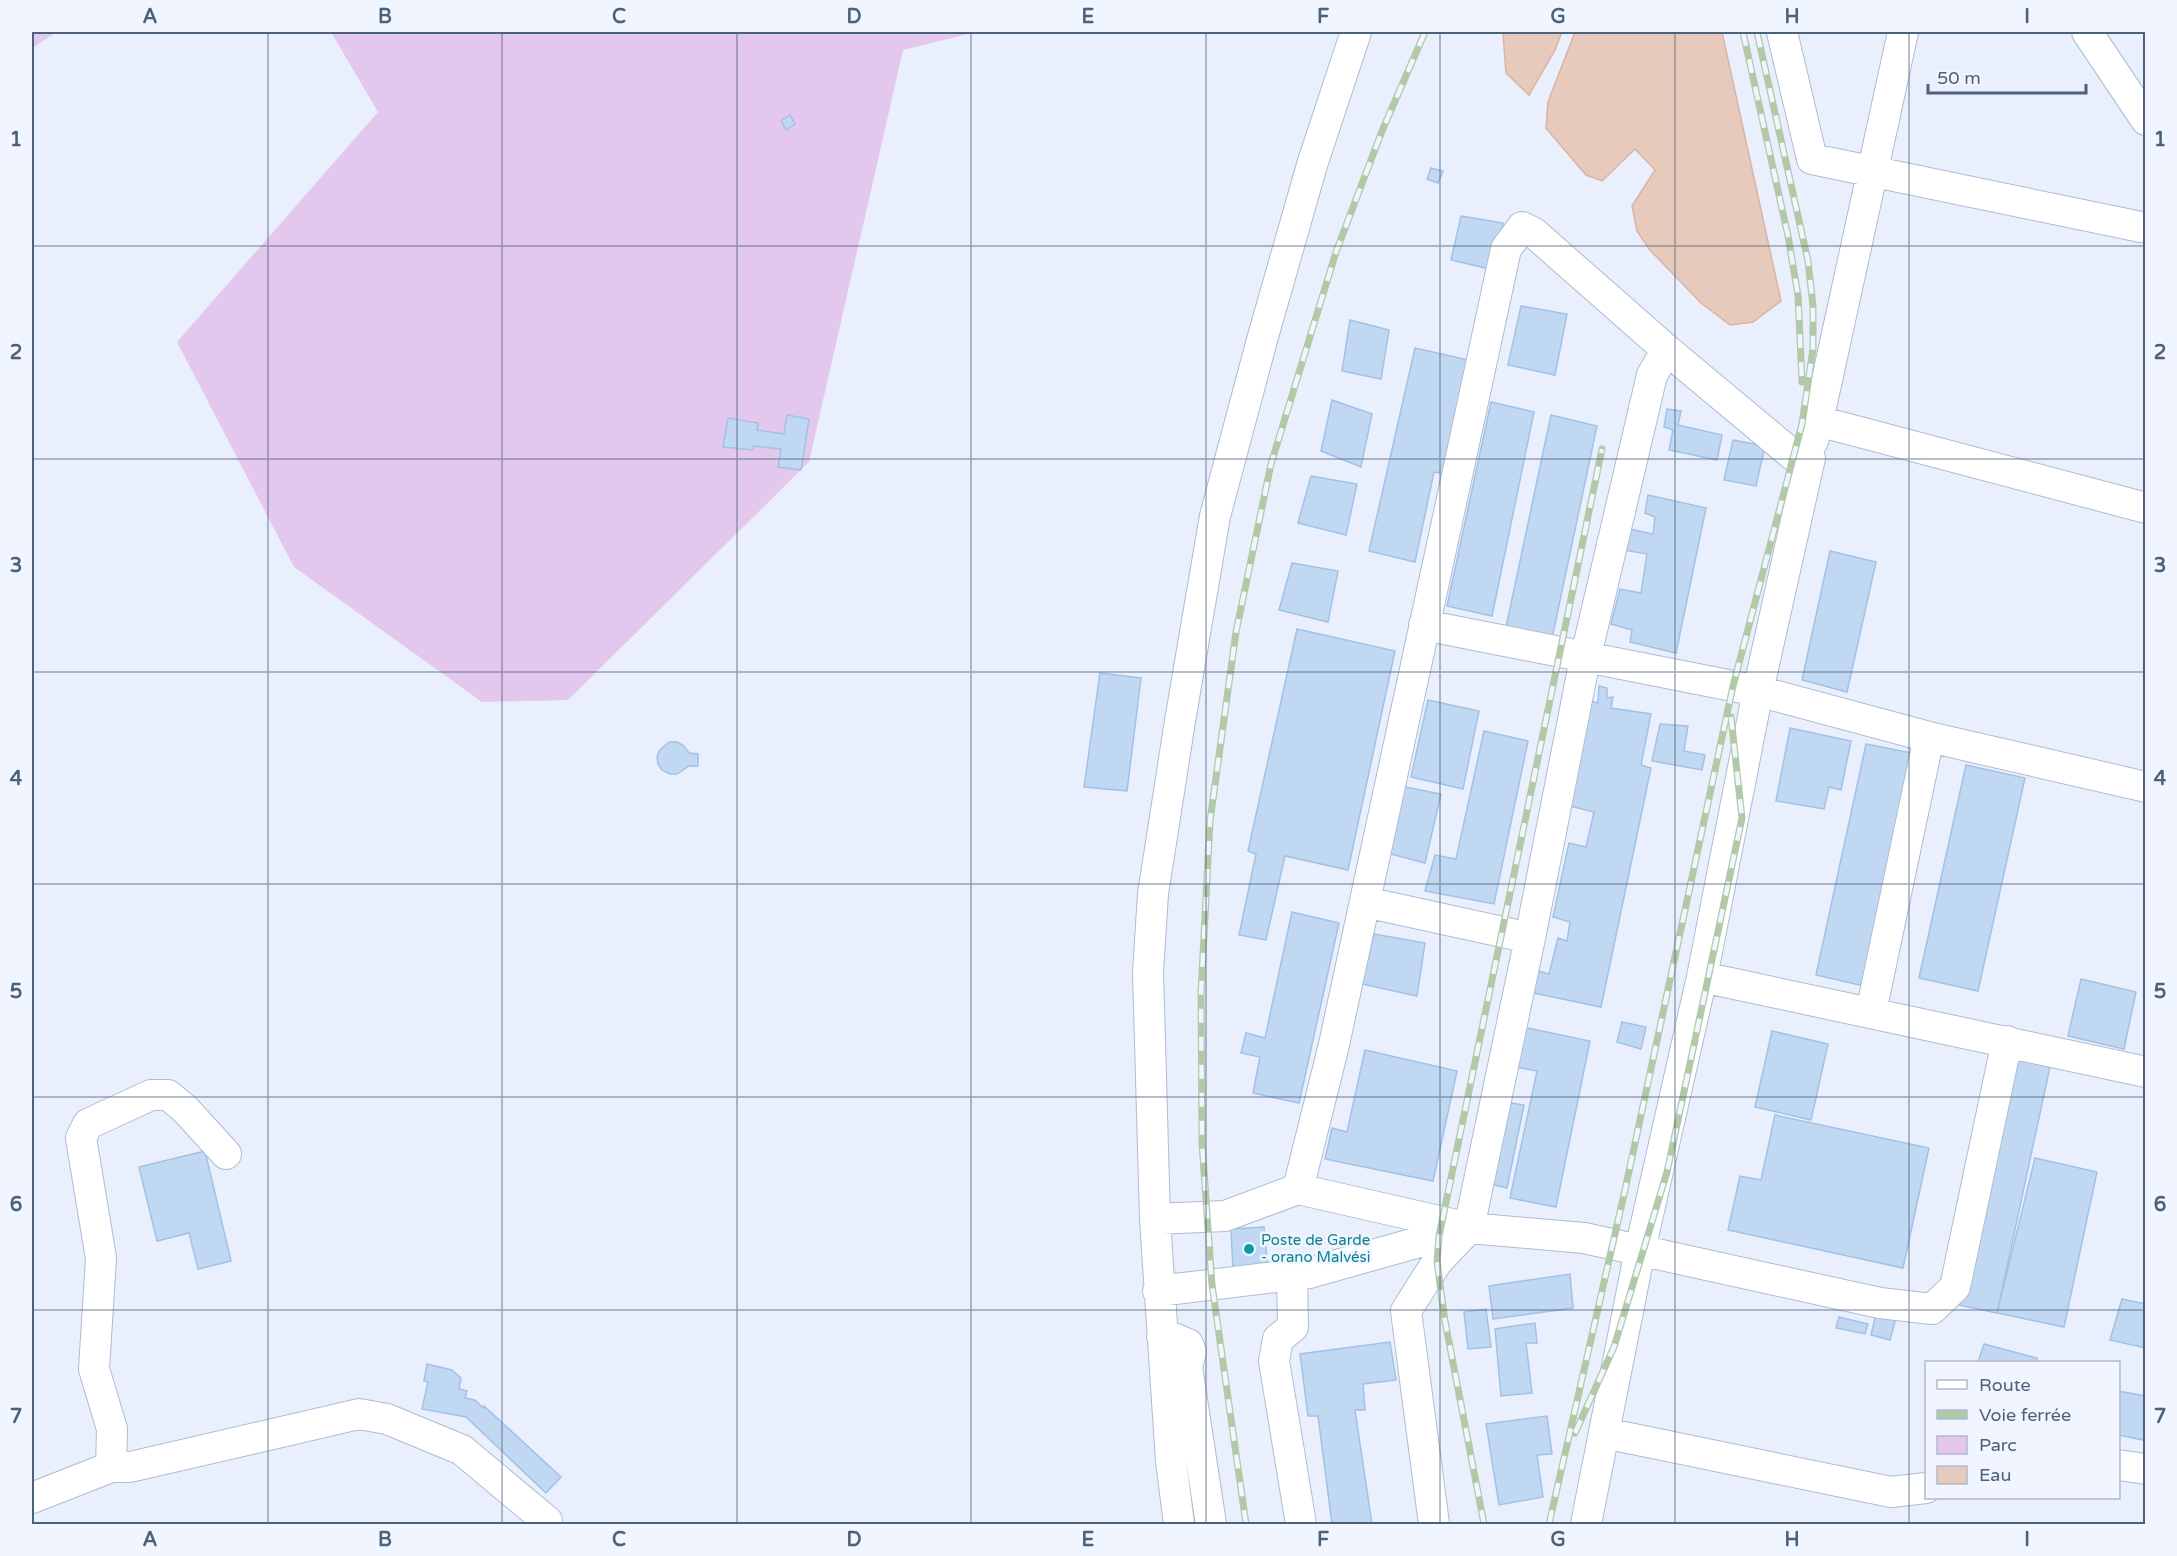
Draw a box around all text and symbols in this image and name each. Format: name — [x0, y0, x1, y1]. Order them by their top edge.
text: A — [143, 5, 158, 29]
text: B — [378, 5, 392, 29]
text: C — [612, 5, 626, 29]
text: D — [846, 5, 862, 29]
text: E — [1082, 5, 1095, 29]
text: F — [1317, 5, 1329, 29]
text: G — [1550, 5, 1566, 29]
text: H — [1784, 5, 1800, 29]
text: I — [2024, 5, 2030, 29]
scale bar — [1928, 57, 2086, 95]
text: 50 m — [1937, 67, 1981, 89]
text: 1 — [10, 128, 22, 152]
text: 1 — [2154, 128, 2166, 152]
text: 2 — [10, 341, 22, 365]
text: 2 — [2154, 341, 2166, 365]
text: 3 — [10, 554, 22, 578]
text: 3 — [2154, 554, 2166, 578]
text: 4 — [10, 767, 23, 791]
text: 4 — [2154, 767, 2167, 791]
text: 5 — [10, 980, 22, 1004]
text: 5 — [2154, 980, 2166, 1004]
text: 6 — [10, 1193, 22, 1217]
text: 6 — [2154, 1193, 2166, 1217]
place label: Poste de Garde - orano Malvési — [1261, 1231, 1370, 1266]
marker: Poste de Garde - orano Malvési — [1242, 1242, 1256, 1256]
legend — [1925, 1361, 2120, 1499]
text: Route — [1979, 1374, 2031, 1396]
text: Voie ferrée — [1979, 1404, 2071, 1426]
text: 7 — [10, 1405, 22, 1429]
text: 7 — [2154, 1405, 2166, 1429]
text: Parc — [1979, 1434, 2017, 1456]
text: Eau — [1979, 1464, 2011, 1486]
text: A — [143, 1528, 158, 1552]
text: B — [378, 1528, 392, 1552]
text: C — [612, 1528, 626, 1552]
text: D — [846, 1528, 862, 1552]
text: E — [1082, 1528, 1095, 1552]
text: F — [1317, 1528, 1329, 1552]
text: G — [1550, 1528, 1566, 1552]
text: H — [1784, 1528, 1800, 1552]
text: I — [2024, 1528, 2030, 1552]

